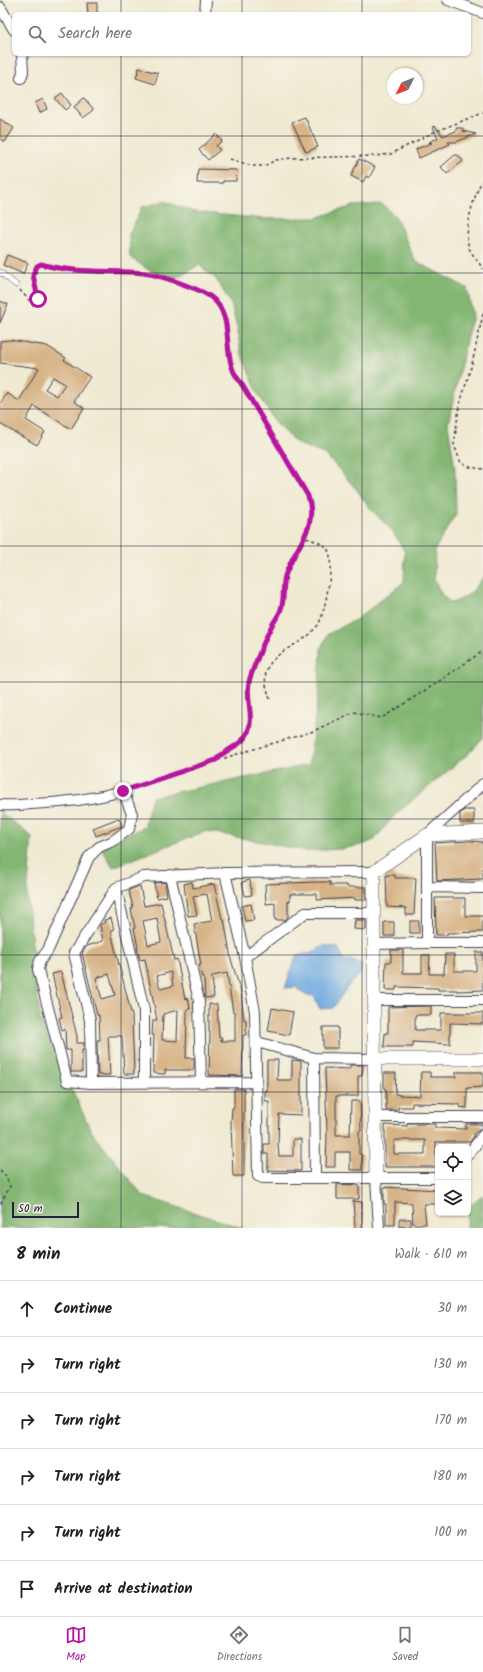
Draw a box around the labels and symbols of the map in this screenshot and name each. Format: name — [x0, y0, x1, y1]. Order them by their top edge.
north arrow — [387, 68, 423, 104]
route start — [29, 290, 47, 308]
route end — [114, 782, 132, 800]
scale bar — [12, 1200, 79, 1219]

